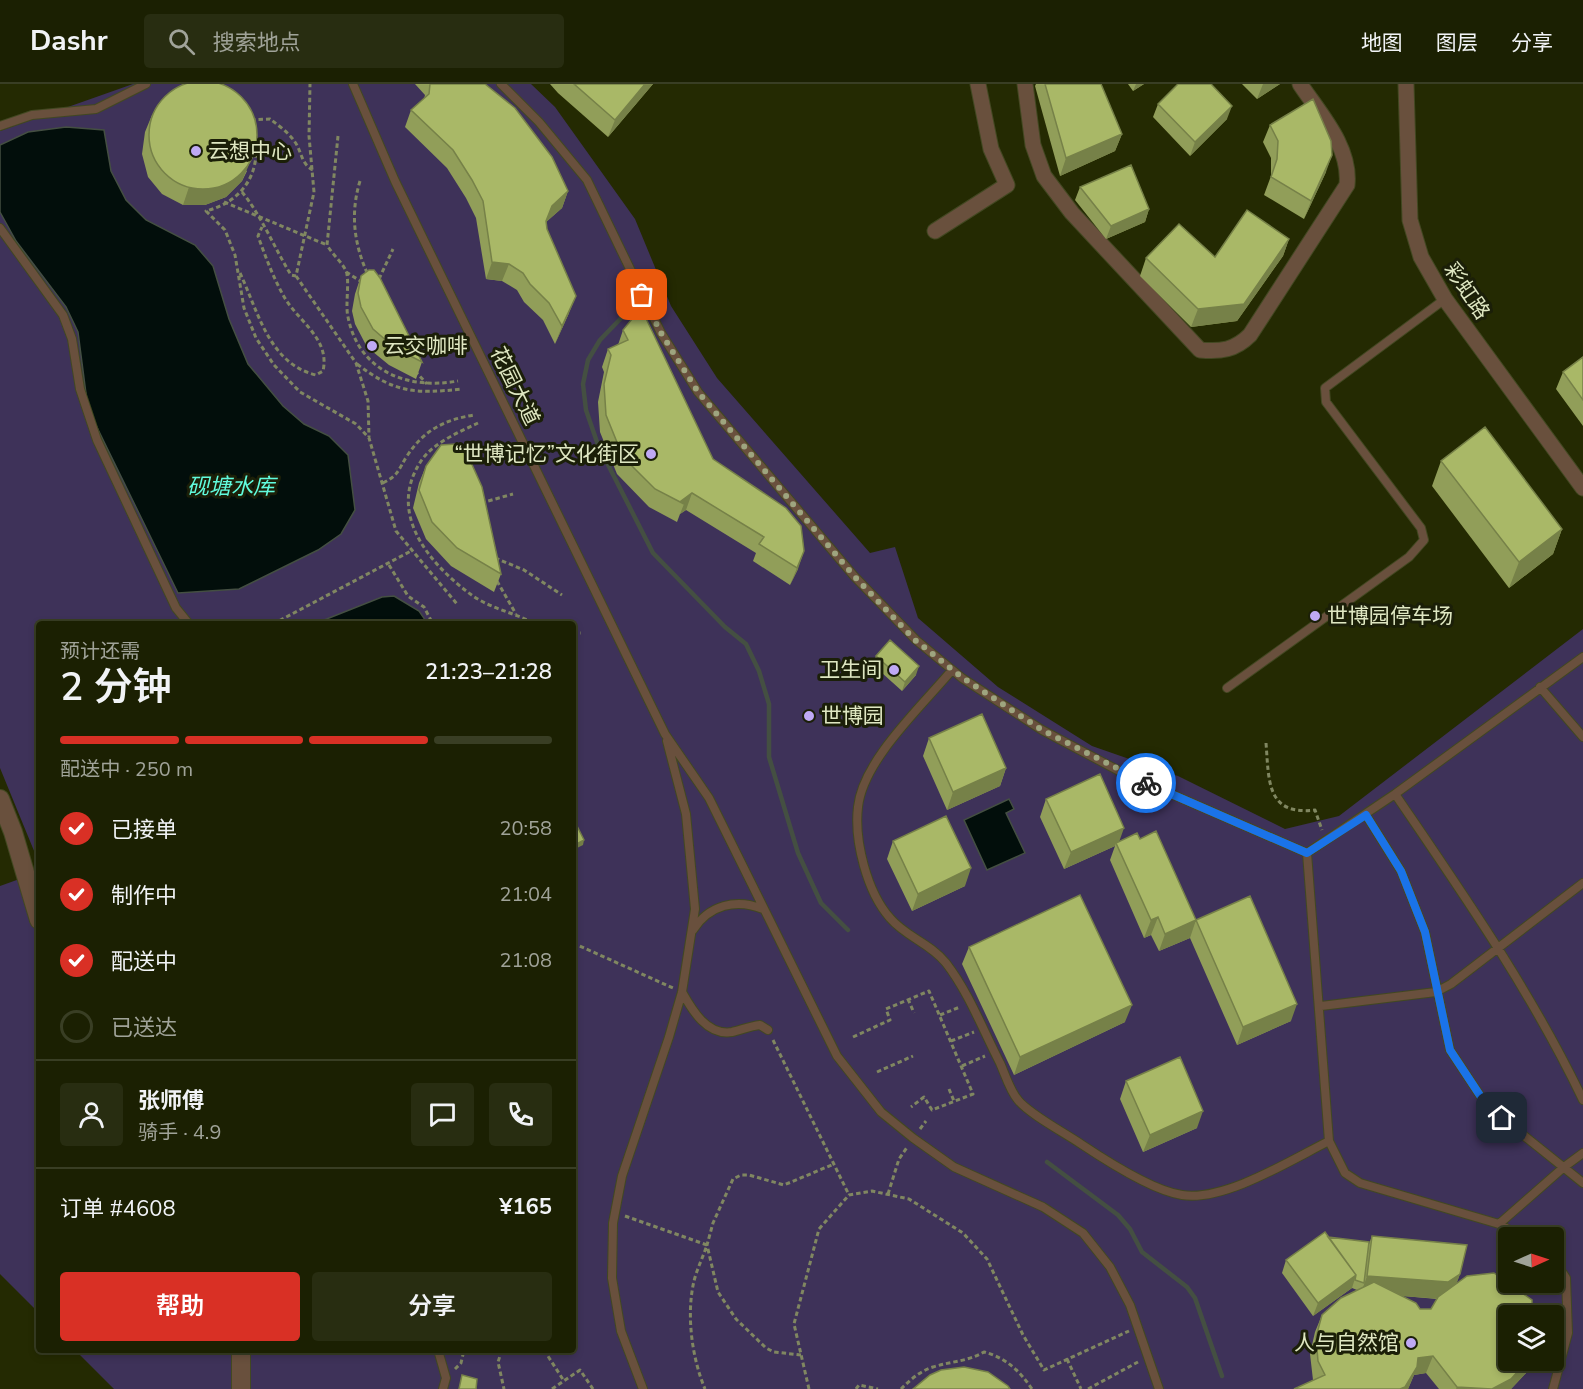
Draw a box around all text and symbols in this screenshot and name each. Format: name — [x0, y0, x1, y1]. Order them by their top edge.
search box — [144, 14, 564, 68]
text: Dashr — [30, 22, 108, 60]
icon: search — [165, 25, 198, 58]
text: 搜索地点 — [213, 28, 301, 58]
text: 地图 — [1361, 29, 1403, 57]
text: 图层 — [1436, 29, 1478, 57]
text: 分享 — [1511, 29, 1553, 57]
place label: 云想中心 — [208, 137, 292, 165]
marker: 云想中心 — [189, 144, 203, 158]
street label: 彩虹路 — [1438, 257, 1496, 325]
pin — [616, 269, 667, 320]
icon: bag — [625, 278, 658, 311]
place label: 云交咖啡 — [384, 332, 468, 360]
marker: 云交咖啡 — [365, 339, 379, 353]
street label: 花园大道 — [484, 342, 546, 430]
place label: “世博记忆”文化街区 — [454, 440, 639, 468]
marker: “世博记忆”文化街区 — [644, 447, 658, 461]
water label: 砚塘水库 — [187, 472, 279, 502]
place label: 世博园停车场 — [1327, 602, 1453, 630]
marker: 世博园停车场 — [1308, 609, 1322, 623]
text: 预计还需 — [60, 638, 140, 665]
place label: 卫生间 — [819, 656, 882, 684]
text: 21:23–21:28 — [425, 657, 552, 687]
text: 2 分钟 — [60, 661, 172, 714]
marker: 卫生间 — [887, 663, 901, 677]
place label: 世博园 — [821, 702, 884, 730]
marker: 世博园 — [802, 709, 816, 723]
courier — [1116, 753, 1176, 813]
text: 配送中 · 250 m — [60, 756, 193, 783]
icon: bike — [1130, 767, 1163, 800]
icon: check — [60, 812, 93, 845]
text: 已接单 — [111, 815, 177, 845]
text: 20:58 — [499, 815, 552, 842]
icon: check — [60, 878, 93, 911]
text: 制作中 — [111, 881, 177, 911]
text: 21:04 — [499, 881, 552, 908]
icon: check — [60, 944, 93, 977]
text: 配送中 — [111, 947, 177, 977]
text: 21:08 — [499, 947, 552, 974]
text: 已送达 — [111, 1013, 177, 1043]
button: person — [60, 1083, 123, 1146]
button: chat — [411, 1083, 474, 1146]
button: phone — [489, 1083, 552, 1146]
text: 张师傅 — [138, 1086, 204, 1116]
pin — [1476, 1092, 1527, 1143]
icon: home — [1485, 1101, 1518, 1134]
text: 骑手 · 4.9 — [138, 1119, 221, 1146]
text: ¥165 — [499, 1192, 552, 1222]
text: 订单 #4608 — [60, 1194, 176, 1224]
north arrow — [1498, 1227, 1564, 1293]
map controls — [1498, 1227, 1564, 1371]
button: 帮助 — [60, 1272, 300, 1341]
button: 分享 — [312, 1272, 552, 1341]
button: layers — [1498, 1305, 1564, 1371]
place label: 人与自然馆 — [1294, 1329, 1399, 1357]
marker: 人与自然馆 — [1404, 1336, 1418, 1350]

